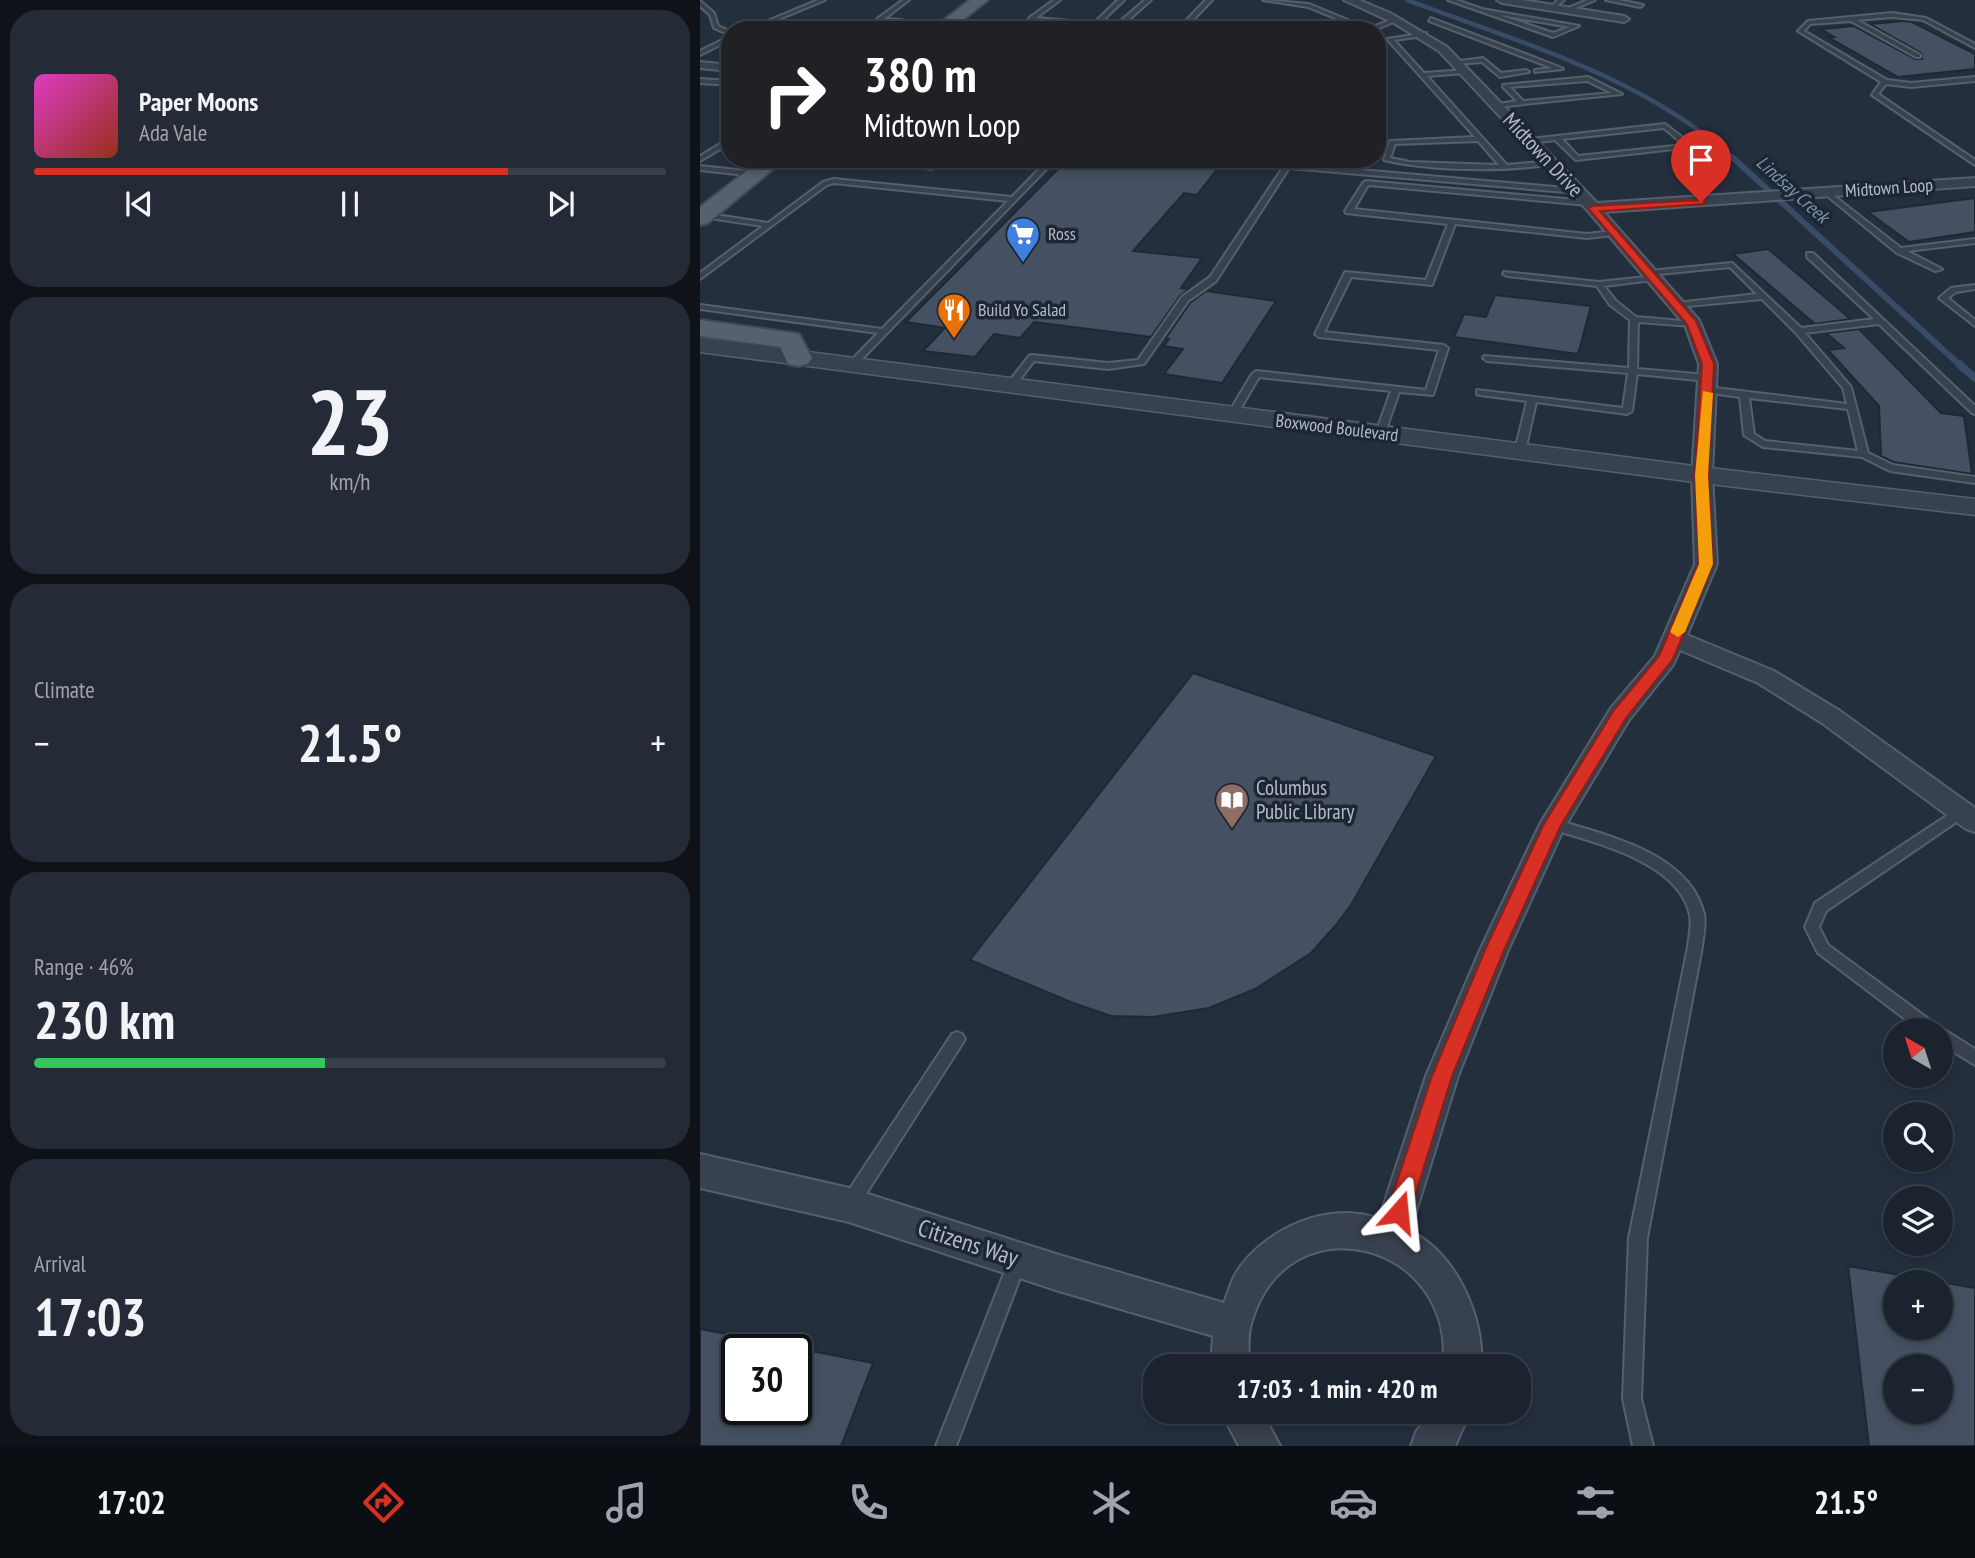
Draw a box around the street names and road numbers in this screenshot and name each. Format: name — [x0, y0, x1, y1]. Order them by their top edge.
street label: Midtown Drive — [1497, 107, 1589, 203]
street label: Midtown Loop — [1844, 173, 1934, 202]
street label: Boxwood Boulevard — [1274, 409, 1400, 446]
street label: Citizens Way — [914, 1212, 1022, 1273]

